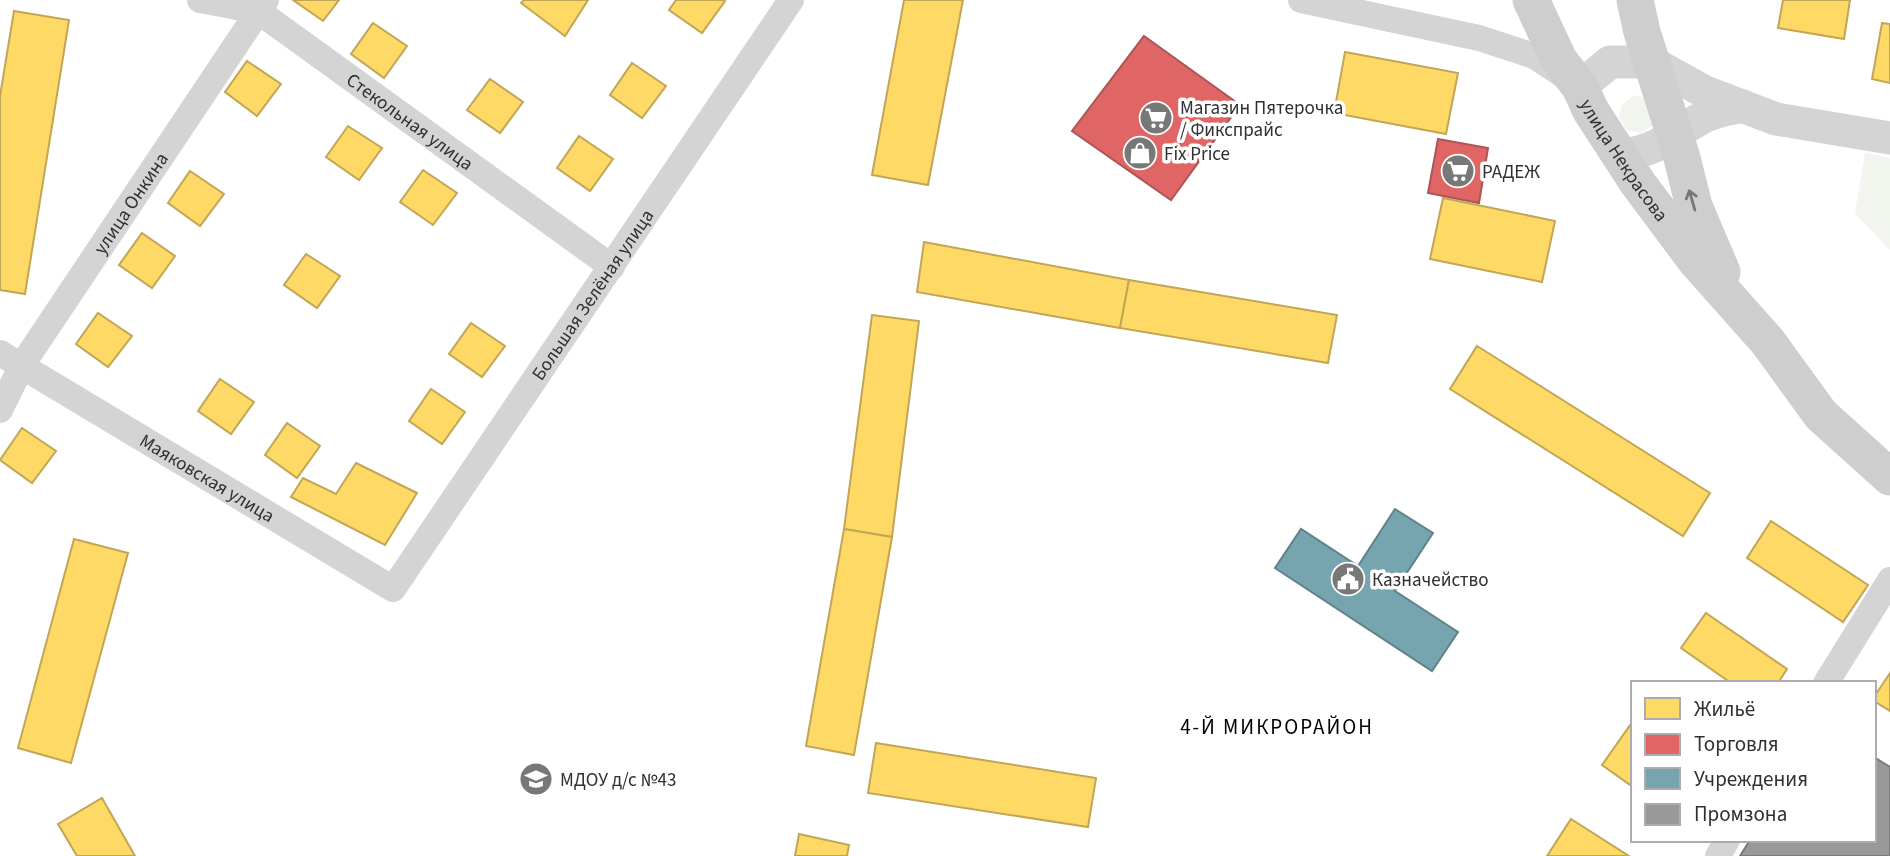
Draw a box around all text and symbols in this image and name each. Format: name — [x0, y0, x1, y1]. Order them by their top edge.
street label: Стекольная улица — [340, 67, 478, 177]
place label: Магазин Пятерочка / Фикспрайс — [1180, 95, 1343, 144]
street label: улица Некрасова — [1572, 95, 1674, 228]
supermarket icon: Магазин Пятерочка / Фикспрайс — [1137, 99, 1175, 137]
shop icon: Fix Price — [1121, 134, 1159, 172]
place label: Fix Price — [1164, 141, 1230, 168]
street label: улица Онкина — [88, 147, 175, 260]
supermarket icon: РАДЕЖ — [1439, 152, 1477, 190]
place label: РАДЕЖ — [1482, 159, 1540, 186]
one-way arrow — [1685, 189, 1698, 211]
street label: Большая Зелёная улица — [526, 204, 661, 386]
street label: Маяковская улица — [134, 428, 279, 530]
public building icon: Казначейство — [1329, 560, 1367, 598]
place label: Казначейство — [1372, 567, 1489, 594]
legend — [1631, 681, 1876, 842]
text: Жильё — [1694, 694, 1755, 724]
district label: 4-Й МИКРОРАЙОН — [1180, 712, 1374, 742]
text: Торговля — [1694, 729, 1779, 759]
school or university icon: МДОУ д/с №43 — [517, 760, 555, 798]
text: Учреждения — [1694, 764, 1808, 794]
place label: МДОУ д/с №43 — [560, 767, 676, 794]
text: Промзона — [1694, 799, 1787, 829]

